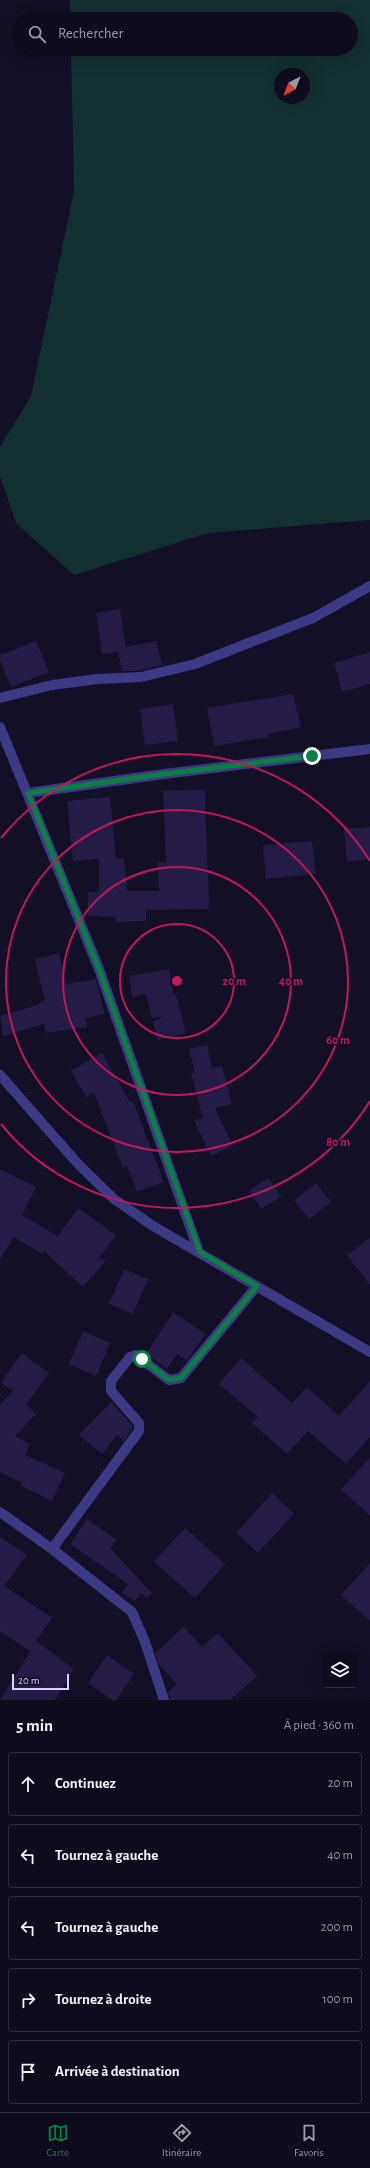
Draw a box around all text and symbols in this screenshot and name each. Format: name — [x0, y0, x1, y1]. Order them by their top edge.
search box — [12, 12, 358, 56]
icon: search — [26, 23, 48, 45]
text: Rechercher — [58, 26, 123, 41]
north arrow — [274, 68, 310, 104]
route end — [303, 747, 321, 765]
centre of rings — [170, 974, 184, 988]
text: 20 m — [222, 975, 246, 987]
text: 40 m — [279, 975, 303, 987]
text: 60 m — [326, 1034, 350, 1046]
text: 80 m — [326, 1136, 350, 1148]
route start — [133, 1350, 151, 1368]
map controls — [322, 1652, 358, 1688]
button: layers — [322, 1652, 358, 1688]
scale bar — [12, 1672, 69, 1691]
text: 20 m — [18, 1675, 39, 1686]
text: 5 min — [16, 1717, 53, 1734]
text: À pied · 360 m — [284, 1719, 354, 1732]
icon: ahead — [17, 1773, 39, 1795]
text: Continuez — [55, 1776, 116, 1791]
text: 20 m — [328, 1777, 353, 1790]
icon: left — [17, 1845, 39, 1867]
text: Tournez à gauche — [55, 1848, 158, 1863]
text: 40 m — [327, 1849, 353, 1862]
icon: left — [17, 1917, 39, 1939]
text: Tournez à gauche — [55, 1920, 158, 1935]
text: 200 m — [321, 1921, 353, 1934]
icon: right — [17, 1989, 39, 2011]
text: Tournez à droite — [55, 1992, 152, 2007]
text: 100 m — [322, 1993, 353, 2006]
icon: arrive — [17, 2061, 39, 2083]
text: Arrivée à destination — [55, 2064, 180, 2079]
tab: Carte — [46, 2122, 69, 2159]
tab: Itinéraire — [162, 2122, 201, 2159]
tab: Favoris — [294, 2122, 324, 2159]

